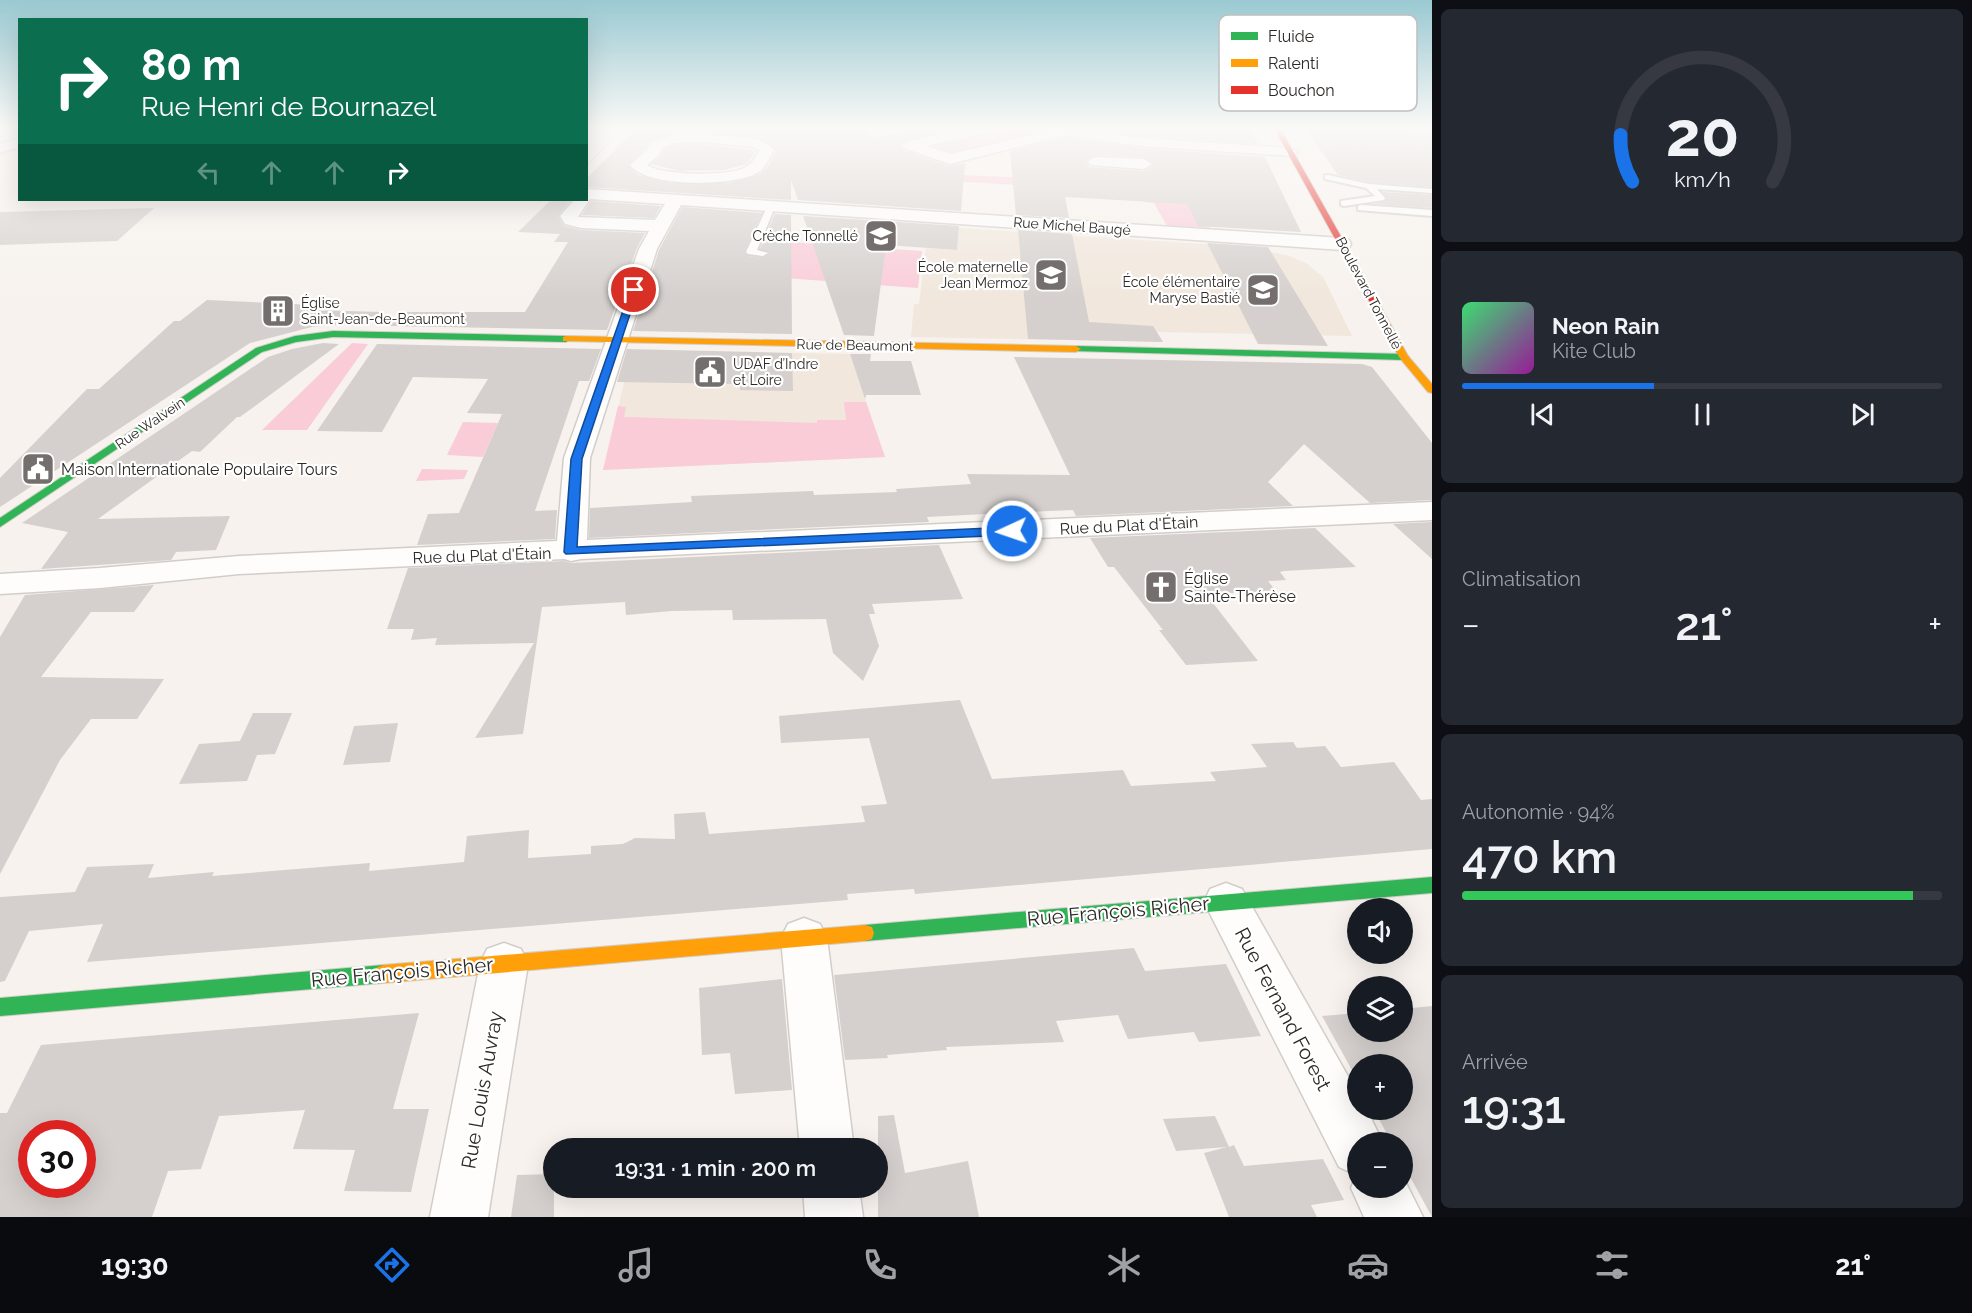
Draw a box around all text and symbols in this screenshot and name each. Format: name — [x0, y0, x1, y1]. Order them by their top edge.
legend — [1219, 15, 1417, 111]
text: Fluide — [1268, 27, 1314, 46]
text: 80 m — [141, 41, 241, 90]
icon: right — [42, 42, 120, 120]
text: Ralenti — [1268, 54, 1319, 73]
text: Bouchon — [1268, 81, 1335, 100]
text: Rue Henri de Bournazel — [141, 91, 436, 122]
text: 20 — [1665, 97, 1739, 171]
icon: left — [192, 156, 225, 189]
icon: ahead — [255, 156, 288, 189]
icon: ahead — [318, 156, 351, 189]
icon: right — [381, 156, 414, 189]
text: km/h — [1674, 168, 1730, 193]
street label: Rue Michel Baugé — [1013, 214, 1131, 238]
school or university icon: Crèche Tonnellé — [863, 218, 899, 254]
place label: Crèche Tonnellé — [753, 228, 858, 244]
street label: Boulevard Tonnellé — [1333, 234, 1405, 352]
school or university icon: École maternelle Jean Mermoz — [1033, 257, 1069, 293]
place label: École maternelle Jean Mermoz — [918, 258, 1028, 291]
pin — [608, 264, 659, 315]
school or university icon: École élémentaire Maryse Bastié — [1245, 272, 1281, 308]
icon: arrive — [617, 273, 650, 306]
place label: École élémentaire Maryse Bastié — [1122, 273, 1240, 306]
building icon: Église Saint-Jean-de-Beaumont — [260, 293, 296, 329]
place label: Église Saint-Jean-de-Beaumont — [301, 294, 465, 327]
text: Neon Rain — [1552, 313, 1660, 339]
street label: Rue de Beaumont — [796, 336, 914, 354]
text: Kite Club — [1552, 339, 1636, 363]
public building icon: UDAF d’Indre et Loire — [692, 354, 728, 390]
place label: UDAF d’Indre et Loire — [733, 356, 818, 388]
street label: Rue Walvein — [112, 394, 188, 452]
icon: previous — [1526, 398, 1559, 431]
icon: pause — [1686, 398, 1719, 431]
icon: next — [1846, 398, 1879, 431]
public building icon: Maison Internationale Populaire Tours — [20, 451, 56, 487]
place label: Maison Internationale Populaire Tours — [61, 460, 338, 479]
position arrow — [980, 499, 1044, 563]
street label: Rue du Plat d'Étain — [1059, 511, 1199, 539]
street label: Rue du Plat d'Étain — [412, 543, 552, 567]
text: Climatisation — [1462, 567, 1581, 591]
place label: Église Sainte-Thérèse — [1184, 568, 1296, 606]
church icon: Église Sainte-Thérèse — [1143, 569, 1179, 605]
text: 21° — [1675, 598, 1733, 651]
text: − — [1462, 605, 1480, 644]
text: + — [1928, 605, 1942, 644]
text: Autonomie · 94% — [1462, 800, 1615, 824]
text: 470 km — [1462, 831, 1617, 884]
street label: Rue François Richer — [1026, 891, 1210, 931]
map controls — [1347, 898, 1413, 1198]
button: sound — [1347, 898, 1413, 964]
street label: Rue Fernand Forest — [1230, 923, 1336, 1095]
street label: Rue François Richer — [310, 952, 494, 992]
button: layers — [1347, 976, 1413, 1042]
street label: Rue Louis Auvray — [456, 1009, 508, 1171]
text: Arrivée — [1462, 1050, 1528, 1074]
button: + — [1347, 1054, 1413, 1120]
text: 19:31 — [1462, 1081, 1566, 1134]
speed limit sign: 30 — [18, 1120, 96, 1198]
button: − — [1347, 1132, 1413, 1198]
text: 19:31 · 1 min · 200 m — [615, 1155, 816, 1181]
icon: directions — [371, 1244, 413, 1286]
icon: music — [615, 1244, 657, 1286]
icon: phone — [859, 1244, 901, 1286]
icon: climate — [1103, 1244, 1145, 1286]
icon: car — [1347, 1244, 1389, 1286]
icon: filters — [1591, 1244, 1633, 1286]
text: 19:30 — [101, 1250, 169, 1281]
text: 21° — [1835, 1250, 1871, 1281]

